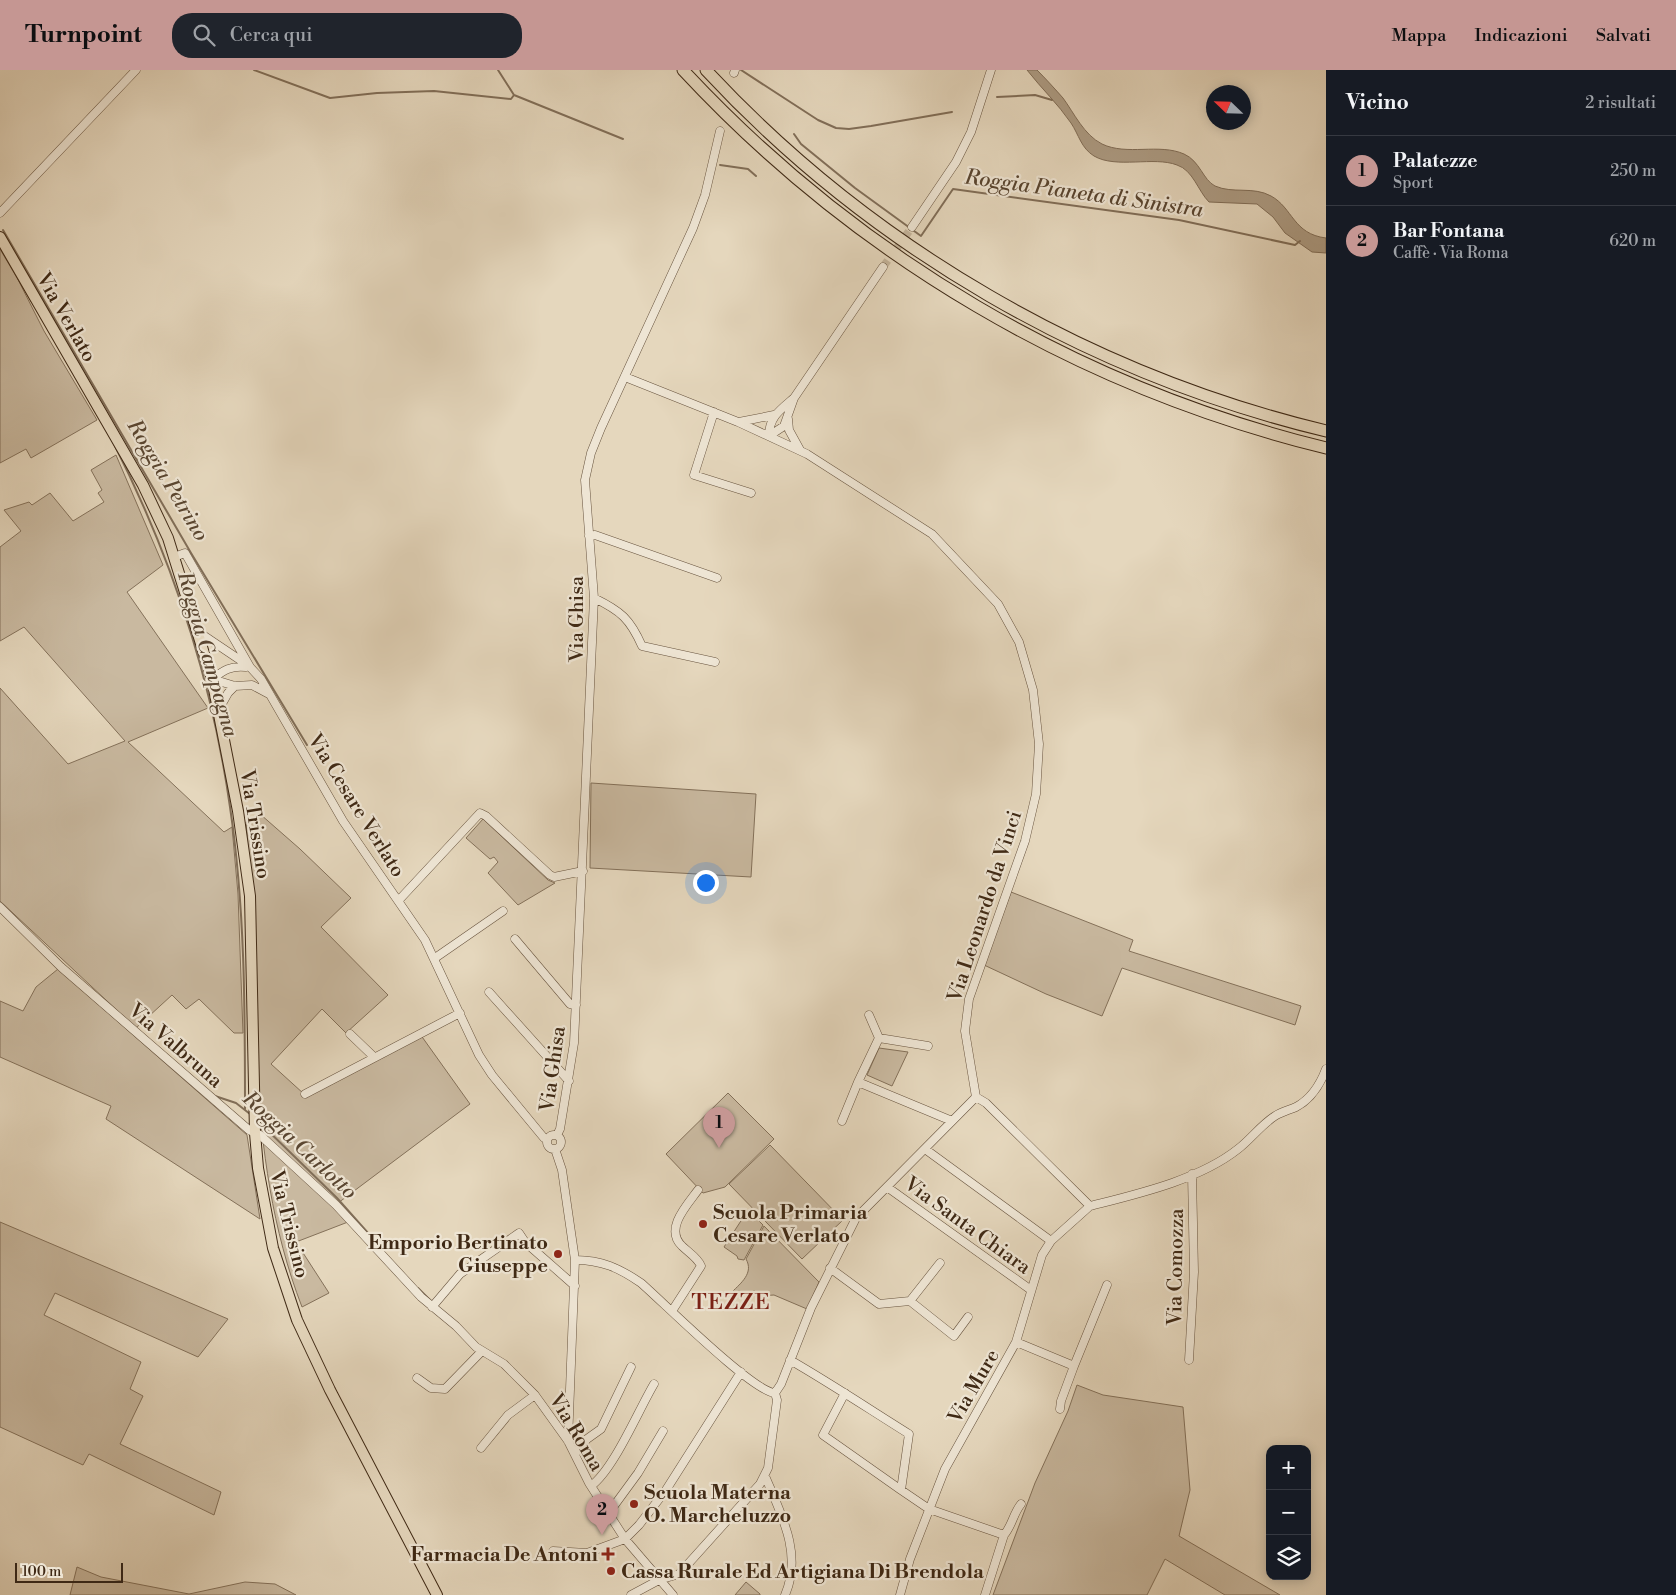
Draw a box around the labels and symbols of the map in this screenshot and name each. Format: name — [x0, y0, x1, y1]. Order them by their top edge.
north arrow — [1206, 85, 1251, 130]
water label: Roggia Pianeta di Sinistra — [962, 164, 1205, 224]
street label: Via Verlato — [30, 268, 101, 367]
water label: Roggia Petrino — [120, 414, 214, 546]
water label: Roggia Campagna — [171, 567, 243, 740]
street label: Via Ghisa — [565, 575, 590, 663]
street label: Via Cesare Verlato — [301, 729, 410, 882]
street label: Via Trissino — [233, 767, 275, 881]
street label: Via Leonardo da Vinci — [942, 807, 1028, 1006]
your location — [693, 870, 719, 896]
street label: Via Valbruna — [122, 998, 228, 1094]
street label: Via Ghisa — [535, 1024, 572, 1115]
water label: Roggia Carlotto — [236, 1085, 362, 1205]
pin: 1 — [703, 1107, 735, 1148]
street label: Via Trissino — [263, 1167, 314, 1281]
street label: Via Santa Chiara — [898, 1171, 1036, 1281]
place label: Scuola Primaria Cesare Verlato — [713, 1201, 867, 1249]
street label: Via Comozza — [1163, 1207, 1190, 1327]
marker: Scuola Primaria Cesare Verlato — [697, 1218, 709, 1230]
place label: Emporio Bertinato Giuseppe — [368, 1231, 548, 1279]
marker: Emporio Bertinato Giuseppe — [552, 1248, 564, 1260]
district label: TEZZE — [691, 1289, 771, 1316]
street label: Via Mure — [943, 1345, 1006, 1429]
street label: Via Roma — [542, 1388, 609, 1477]
place label: Scuola Materna O. Marcheluzzo — [644, 1481, 791, 1529]
pin: 2 — [586, 1494, 618, 1535]
marker: Scuola Materna O. Marcheluzzo — [628, 1498, 640, 1510]
place label: Farmacia De Antoni — [410, 1543, 599, 1568]
marker: Farmacia De Antoni — [602, 1548, 614, 1560]
scale bar — [15, 1560, 122, 1583]
place label: Cassa Rurale Ed Artigiana Di Brendola — [621, 1560, 984, 1585]
marker: Cassa Rurale Ed Artigiana Di Brendola — [605, 1565, 617, 1577]

